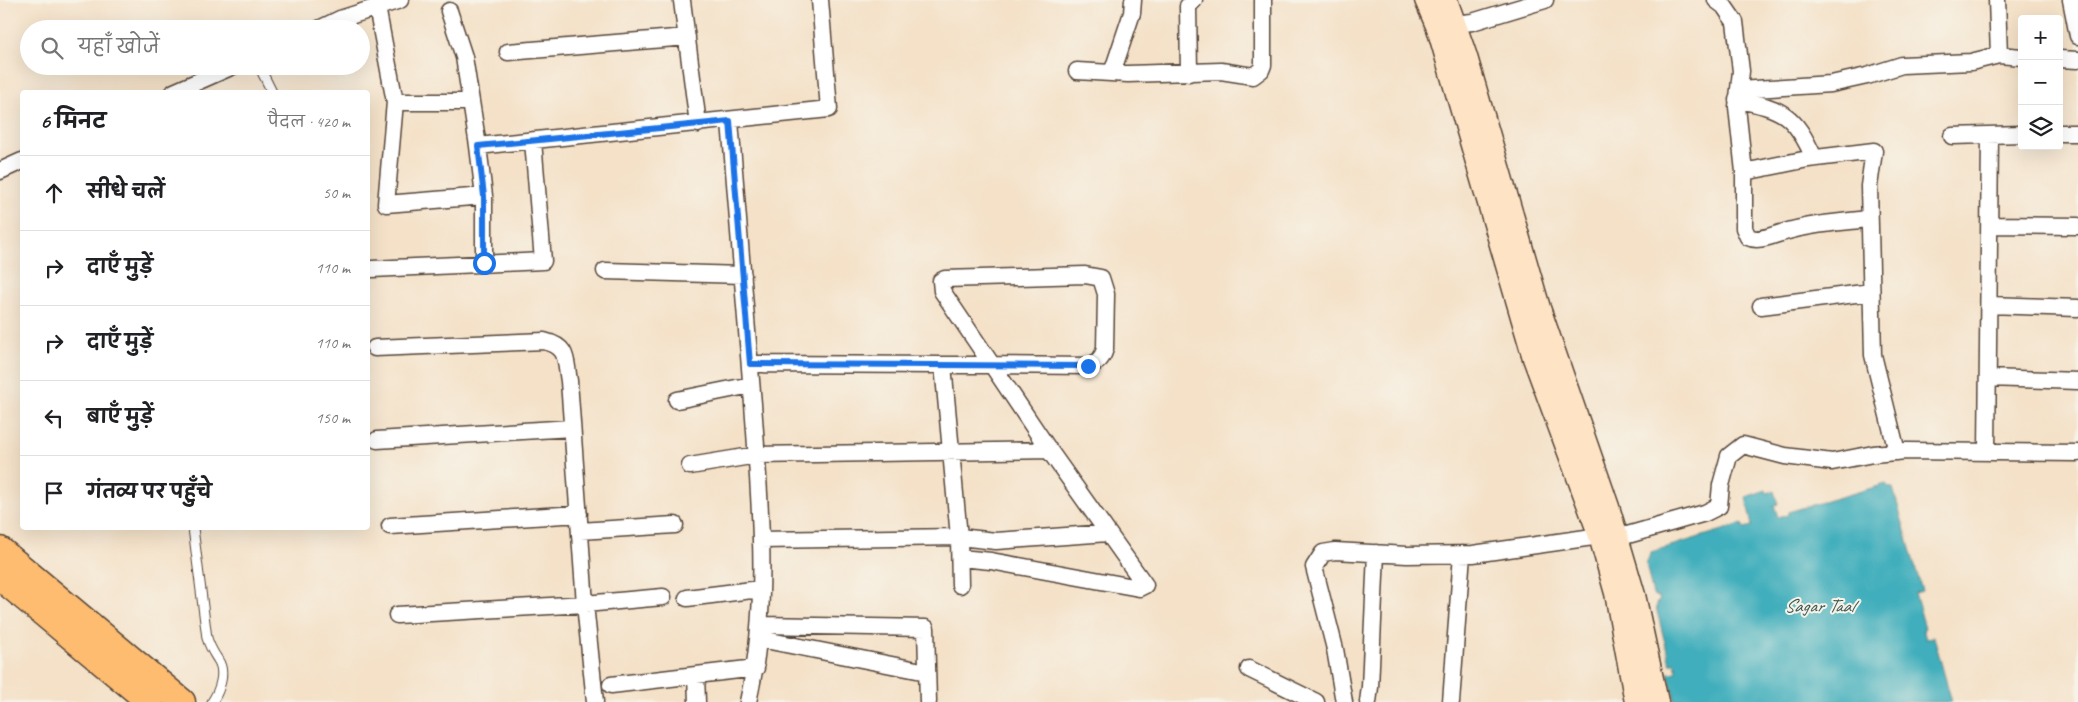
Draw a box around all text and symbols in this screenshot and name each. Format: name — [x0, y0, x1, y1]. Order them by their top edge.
map controls — [2018, 15, 2063, 150]
button: + — [2018, 15, 2063, 60]
search box — [20, 20, 370, 75]
icon: search — [38, 34, 66, 62]
text: यहाँ खोजें — [78, 35, 159, 59]
button: − — [2018, 60, 2063, 105]
button: layers — [2018, 105, 2063, 150]
text: 6 मिनट — [40, 108, 106, 134]
text: पैदल · 420 m — [268, 112, 350, 132]
icon: ahead — [40, 179, 68, 207]
text: सीधे चलें — [87, 180, 165, 204]
text: 50 m — [323, 183, 350, 203]
route start — [473, 252, 496, 275]
icon: right — [40, 254, 68, 282]
text: दाएँ मुड़ें — [87, 255, 153, 279]
text: 110 m — [316, 258, 350, 278]
icon: right — [40, 329, 68, 357]
text: दाएँ मुड़ें — [87, 330, 153, 354]
text: 110 m — [316, 333, 350, 353]
route end — [1077, 355, 1100, 378]
icon: left — [40, 404, 68, 432]
text: बाएँ मुड़ें — [87, 405, 153, 429]
text: 150 m — [316, 408, 350, 428]
icon: arrive — [40, 479, 68, 507]
text: गंतव्य पर पहुँचे — [87, 480, 212, 504]
water label: Sagar Taal — [1784, 594, 1859, 618]

